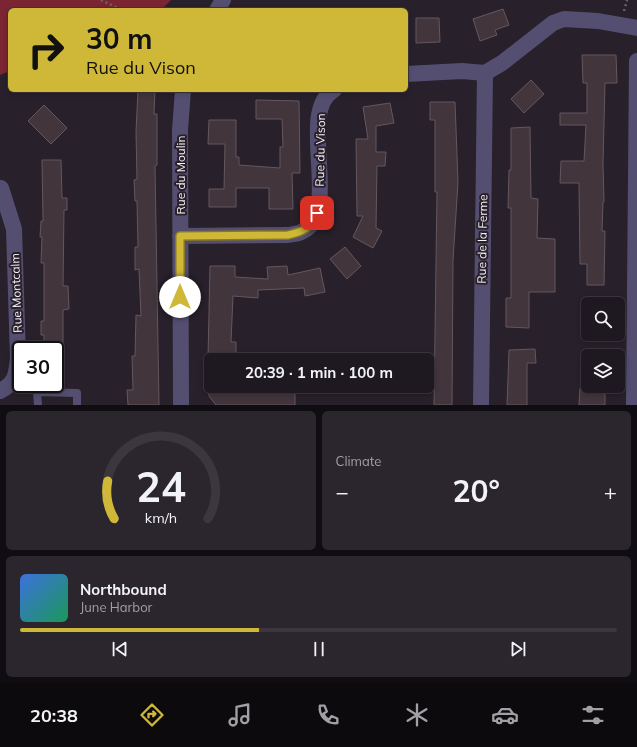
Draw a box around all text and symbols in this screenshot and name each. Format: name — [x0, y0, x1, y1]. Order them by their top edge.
text: 30 m — [86, 21, 152, 56]
icon: right — [20, 24, 72, 76]
text: Rue du Vison — [86, 56, 196, 79]
street label: Rue du Vison — [312, 113, 328, 187]
street label: Rue du Moulin — [173, 136, 188, 214]
street label: Rue de la Ferme — [474, 194, 490, 284]
pin — [300, 196, 334, 230]
icon: arrive — [306, 202, 328, 224]
street label: Rue Montcalm — [7, 253, 25, 333]
position arrow — [159, 276, 201, 318]
map controls — [581, 297, 625, 393]
button: search — [581, 297, 625, 341]
speed limit sign: 30 — [12, 341, 64, 393]
button: layers — [581, 349, 625, 393]
text: 20:39 · 1 min · 100 m — [245, 363, 393, 382]
text: Climate — [336, 453, 381, 469]
text: 24 — [136, 459, 186, 511]
text: 20° — [453, 472, 500, 510]
text: − — [336, 478, 349, 506]
text: + — [604, 478, 617, 506]
text: km/h — [145, 508, 177, 526]
text: Northbound — [80, 580, 167, 599]
text: June Harbor — [80, 599, 152, 615]
icon: previous — [109, 638, 131, 660]
icon: pause — [308, 638, 330, 660]
icon: next — [507, 638, 529, 660]
icon: directions — [138, 701, 166, 729]
icon: music — [226, 701, 254, 729]
icon: phone — [314, 701, 342, 729]
icon: climate — [403, 701, 431, 729]
icon: car — [491, 701, 519, 729]
icon: filters — [579, 701, 607, 729]
text: 20:38 — [30, 704, 78, 727]

